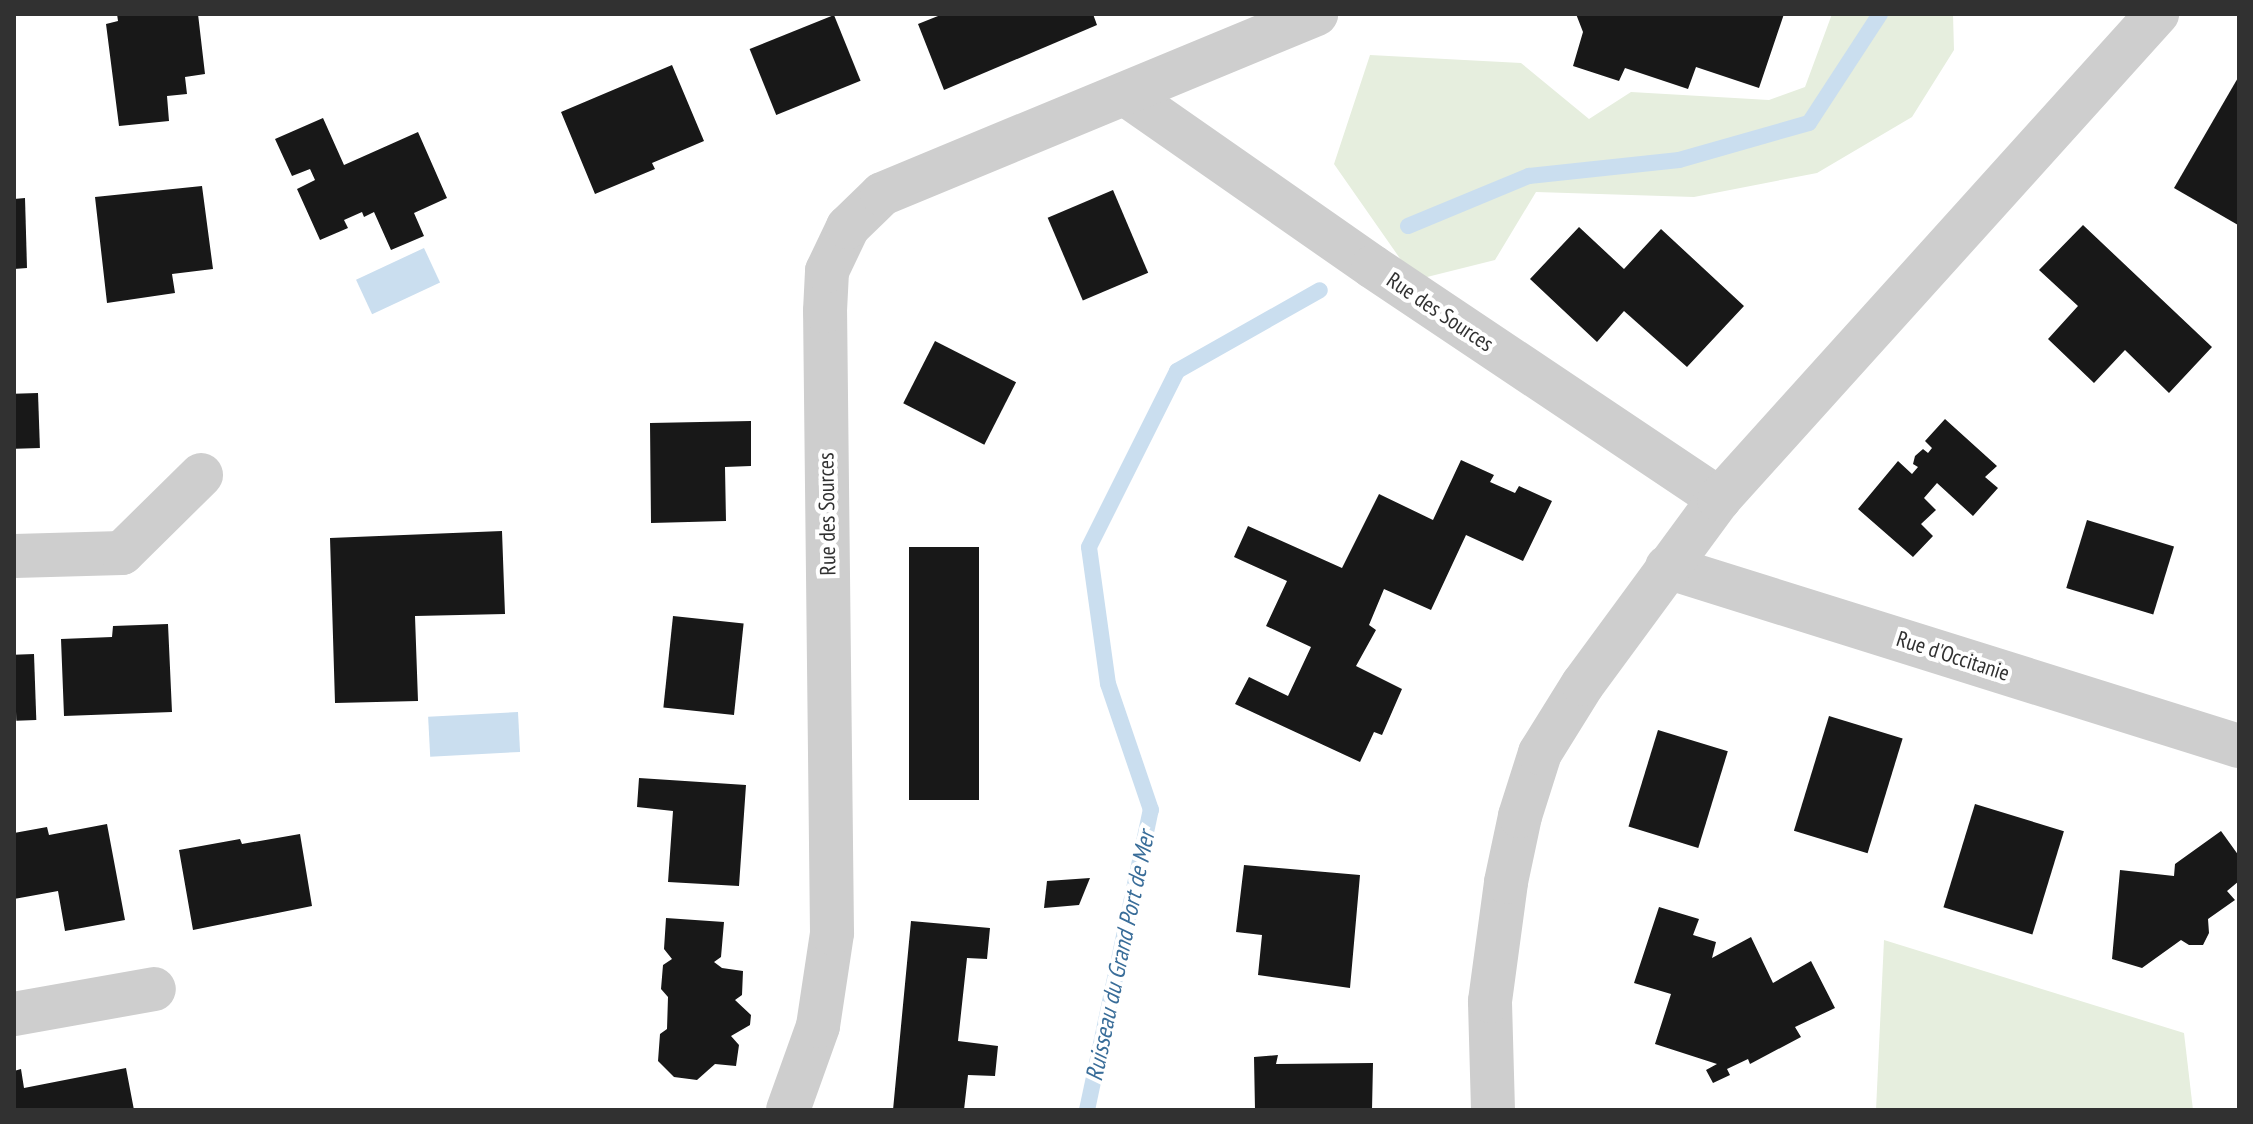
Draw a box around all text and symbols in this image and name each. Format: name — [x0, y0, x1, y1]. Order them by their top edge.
street label: Rue des Sources — [1382, 267, 1498, 357]
street label: Rue des Sources — [813, 452, 841, 576]
street label: Rue d'Occitanie — [1893, 625, 2013, 687]
water label: Ruisseau du Grand Port de Mer — [1079, 828, 1161, 1084]

